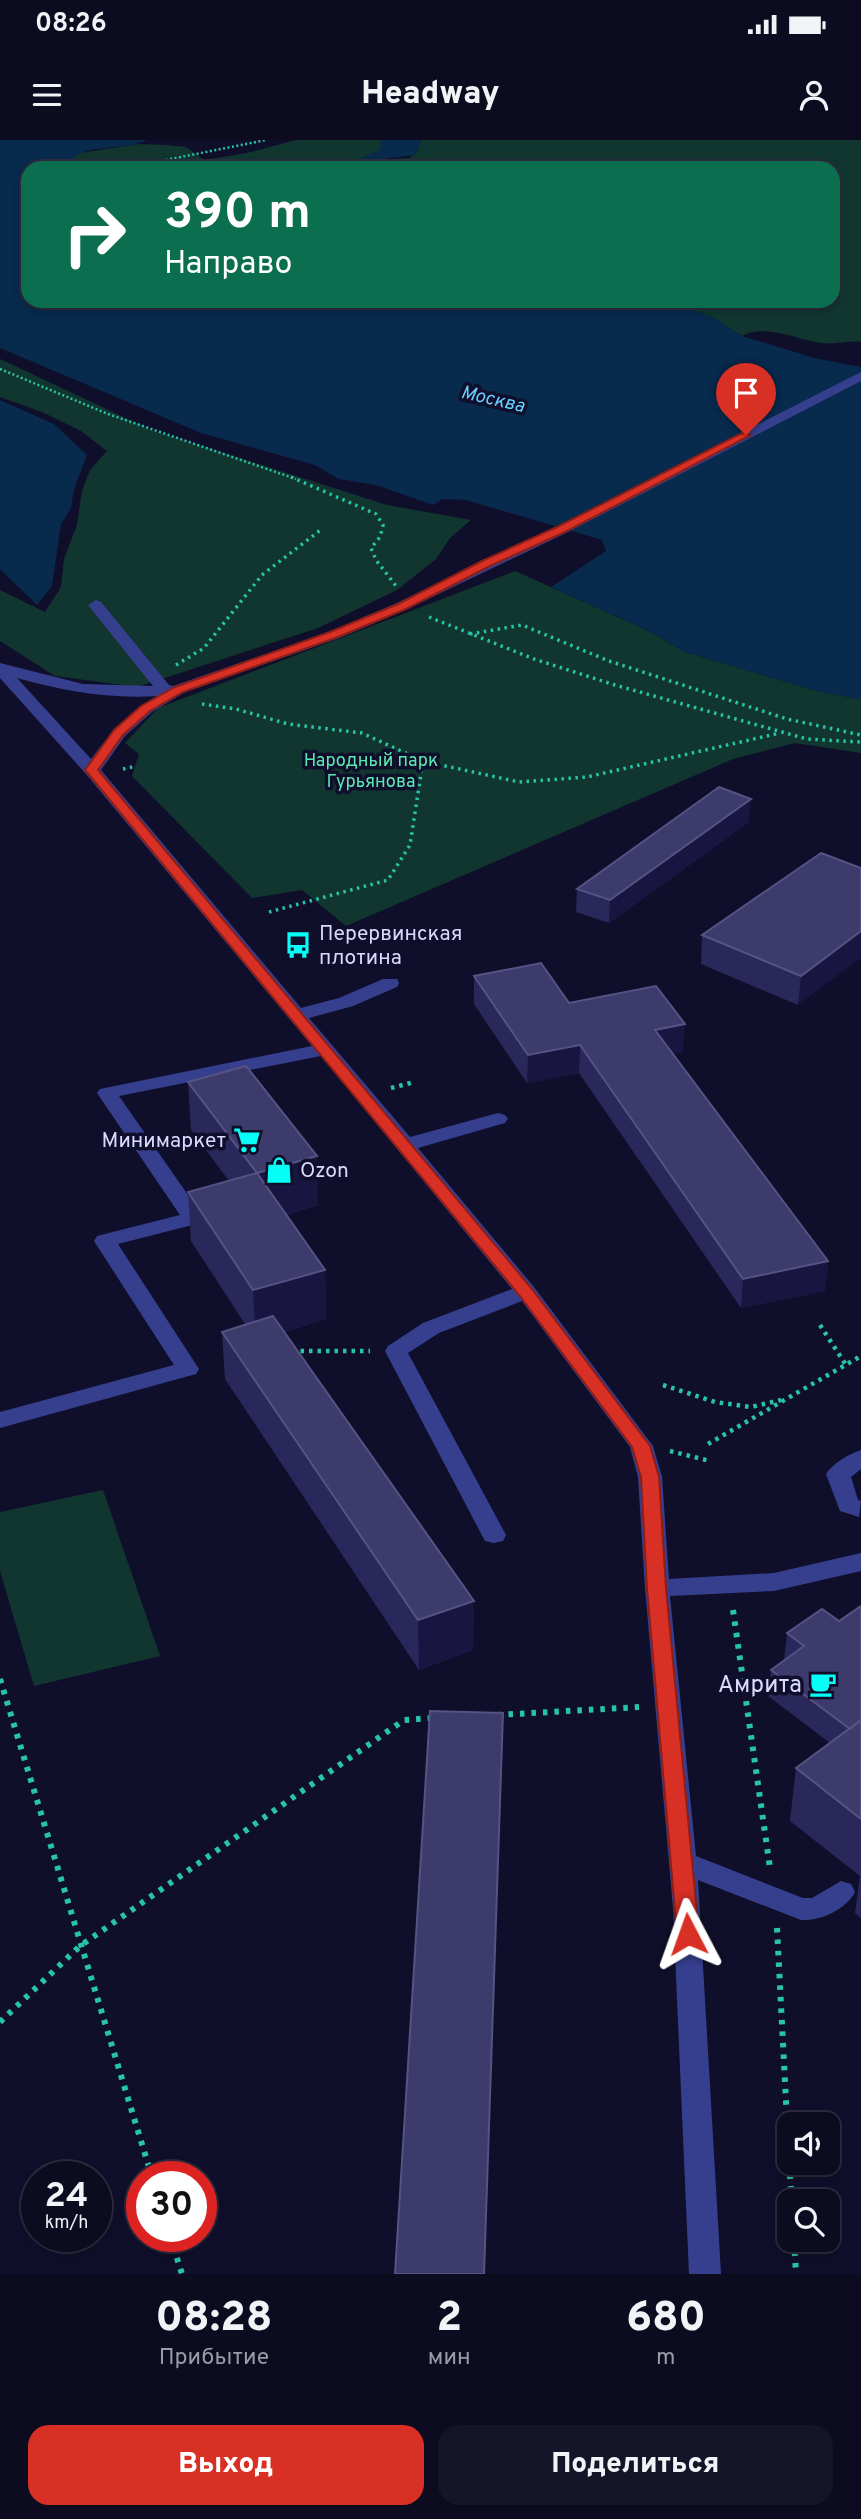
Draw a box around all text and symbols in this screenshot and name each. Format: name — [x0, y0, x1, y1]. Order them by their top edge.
text: 08:26 — [35, 8, 107, 41]
text: Headway — [361, 75, 500, 115]
icon: menu — [28, 76, 66, 114]
icon: person — [795, 76, 833, 114]
text: 390 m — [164, 184, 311, 246]
icon: right — [49, 189, 140, 280]
text: Направо — [164, 245, 292, 285]
pin — [716, 363, 776, 435]
icon: arrive — [727, 374, 765, 412]
water label: Москва — [458, 381, 527, 419]
park label: Народный парк Гурьянова — [304, 750, 438, 794]
place label: Перервинская плотина — [319, 921, 462, 972]
bus stop icon: Перервинская плотина — [283, 930, 313, 960]
supermarket icon: Минимаркет — [232, 1125, 262, 1155]
place label: Минимаркет — [102, 1128, 226, 1155]
shop icon: Ozon — [264, 1155, 294, 1185]
place label: Ozon — [300, 1158, 349, 1185]
cafe icon: Амрита — [808, 1669, 838, 1699]
place label: Амрита — [718, 1671, 802, 1701]
position arrow — [651, 1897, 725, 1971]
map controls — [777, 2112, 840, 2252]
button: sound — [777, 2112, 840, 2175]
speed limit sign: 30 — [126, 2161, 217, 2252]
text: 24 — [45, 2175, 88, 2219]
button: search — [777, 2189, 840, 2252]
text: km/h — [45, 2212, 88, 2235]
text: 08:28 — [155, 2293, 273, 2346]
text: 2 — [436, 2293, 462, 2346]
text: 680 — [626, 2293, 706, 2346]
text: Прибытие — [159, 2344, 269, 2373]
text: мин — [428, 2344, 471, 2373]
text: m — [656, 2344, 676, 2373]
button: Выход — [28, 2425, 424, 2505]
button: Поделиться — [438, 2425, 833, 2505]

